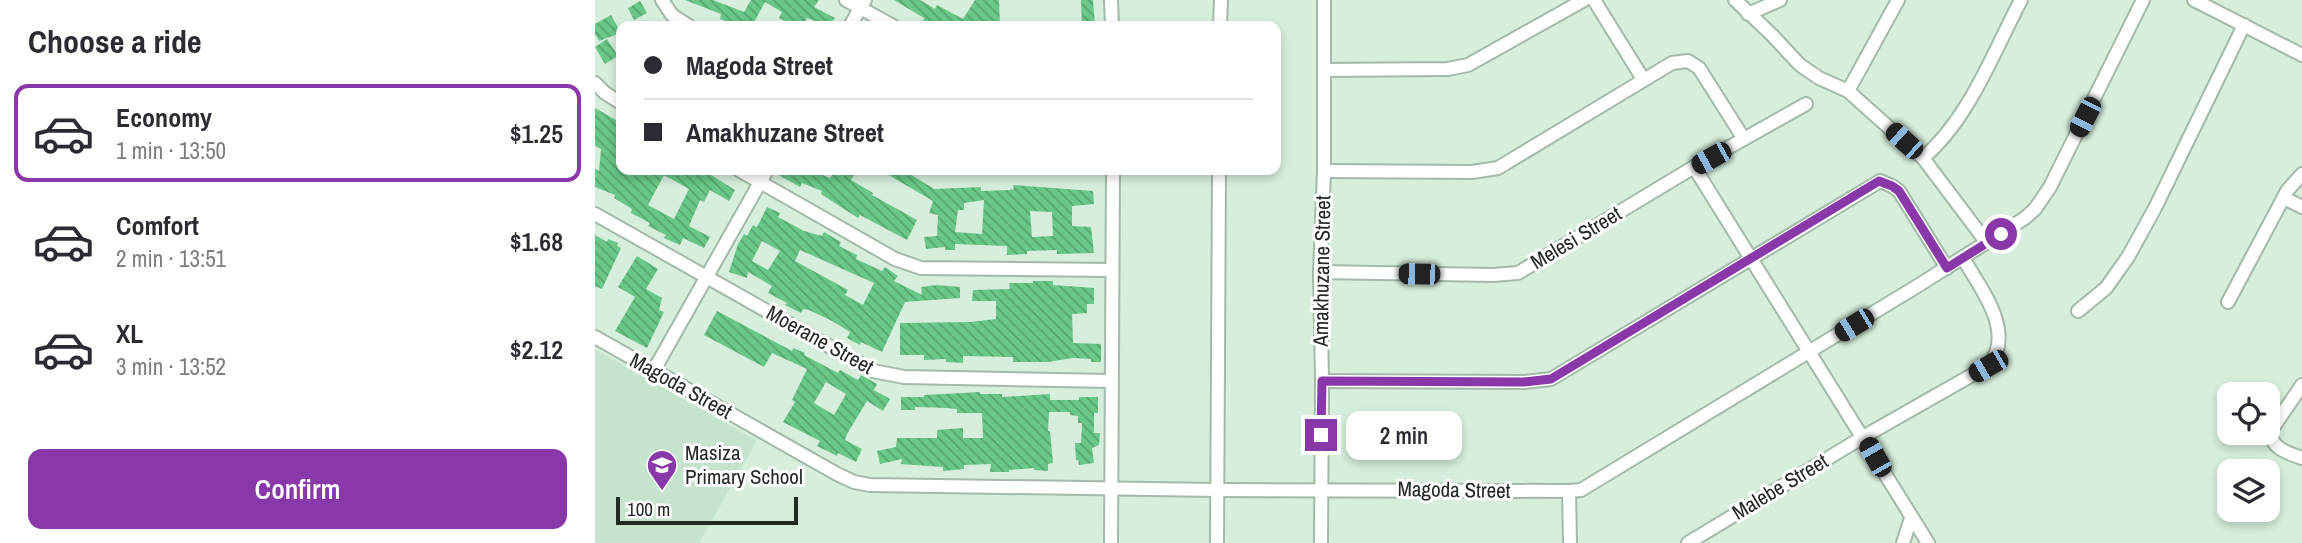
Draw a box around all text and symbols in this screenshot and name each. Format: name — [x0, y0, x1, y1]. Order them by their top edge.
text: Choose a ride — [28, 20, 202, 63]
text: Magoda Street — [686, 48, 833, 83]
car — [2067, 94, 2104, 140]
text: Economy — [116, 100, 212, 135]
icon: car — [32, 102, 95, 165]
text: Amakhuzane Street — [686, 115, 884, 150]
text: $1.25 — [510, 116, 563, 151]
car — [1882, 119, 1927, 163]
text: 1 min · 13:50 — [116, 135, 226, 166]
car — [1688, 139, 1735, 177]
street label: Amakhuzane Street — [1306, 195, 1337, 348]
street label: Melesi Street — [1525, 199, 1627, 276]
text: Comfort — [116, 208, 199, 243]
icon: car — [32, 210, 95, 273]
route start — [1985, 218, 2017, 250]
text: $1.68 — [510, 224, 563, 259]
text: 2 min · 13:51 — [116, 243, 226, 274]
car — [1398, 263, 1441, 285]
street label: Moerane Street — [761, 298, 879, 381]
car — [1831, 305, 1878, 345]
text: XL — [116, 316, 143, 351]
icon: car — [32, 318, 95, 381]
text: $2.12 — [510, 332, 563, 367]
street label: Magoda Street — [625, 345, 738, 426]
car — [1965, 346, 2012, 386]
text: 3 min · 13:52 — [116, 351, 226, 382]
map controls — [2217, 382, 2280, 522]
button: locate — [2217, 382, 2280, 445]
callout: 2 min — [1345, 410, 1461, 460]
route end — [1305, 419, 1337, 451]
text: 2 min — [1380, 420, 1428, 451]
car — [1856, 434, 1895, 480]
place label: Masiza Primary School — [685, 438, 803, 491]
street label: Malebe Street — [1726, 446, 1833, 527]
school or university icon: Masiza Primary School — [645, 448, 679, 492]
button: Confirm — [28, 449, 567, 529]
button: layers — [2217, 459, 2280, 522]
street label: Magoda Street — [1397, 474, 1511, 505]
scale bar — [616, 494, 798, 526]
text: 100 m — [627, 496, 670, 522]

